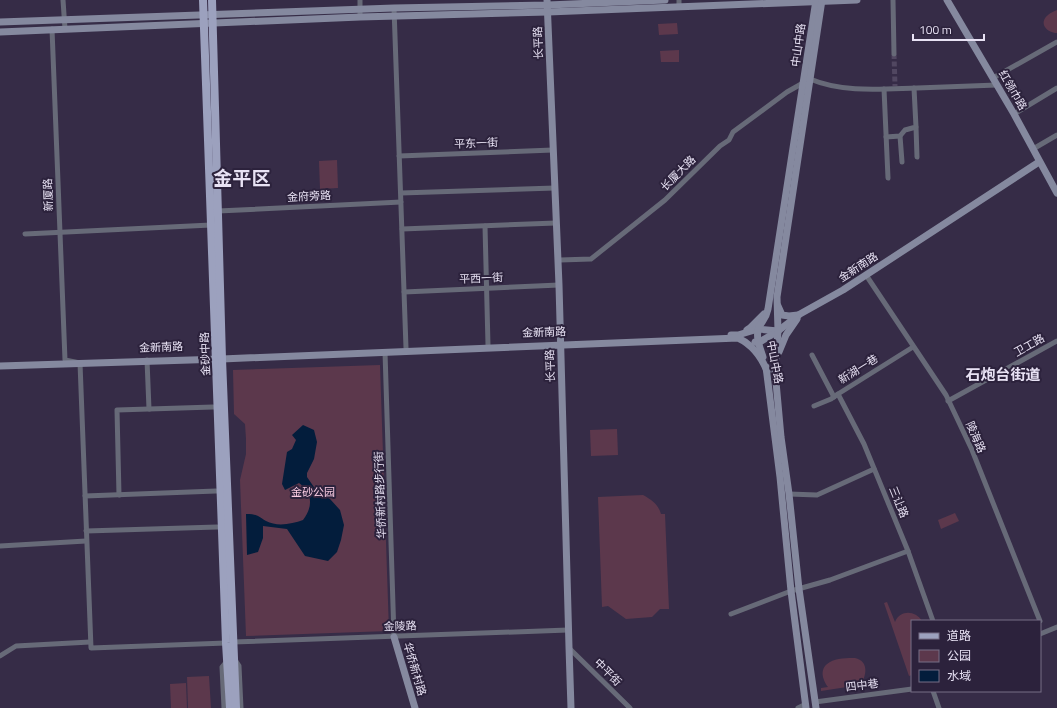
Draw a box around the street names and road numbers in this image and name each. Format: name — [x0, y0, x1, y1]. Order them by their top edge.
street label: 中山中路 — [787, 22, 809, 68]
street label: 长平路 — [529, 26, 547, 60]
street label: 红领巾路 — [995, 67, 1031, 113]
street label: 平东一街 — [454, 134, 498, 152]
street label: 长厦大路 — [657, 152, 699, 194]
street label: 新厦路 — [39, 178, 57, 212]
street label: 金府旁路 — [287, 187, 331, 205]
street label: 金新南路 — [835, 248, 881, 286]
street label: 平西一街 — [459, 269, 503, 287]
street label: 金新南路 — [522, 323, 566, 341]
street label: 卫工路 — [1011, 330, 1047, 360]
street label: 金砂中路 — [196, 332, 214, 376]
street label: 金新南路 — [139, 338, 183, 356]
street label: 中山中路 — [763, 339, 787, 385]
street label: 长平路 — [541, 349, 559, 383]
street label: 新湖一巷 — [835, 351, 881, 387]
street label: 陵海路 — [962, 419, 990, 455]
street label: 华侨新村路步行街 — [370, 451, 390, 539]
street label: 三让路 — [885, 484, 913, 520]
street label: 金陵路 — [383, 617, 417, 635]
street label: 华侨新村路 — [400, 640, 430, 698]
street label: 中平街 — [591, 655, 625, 689]
street label: 四中巷 — [845, 675, 879, 695]

